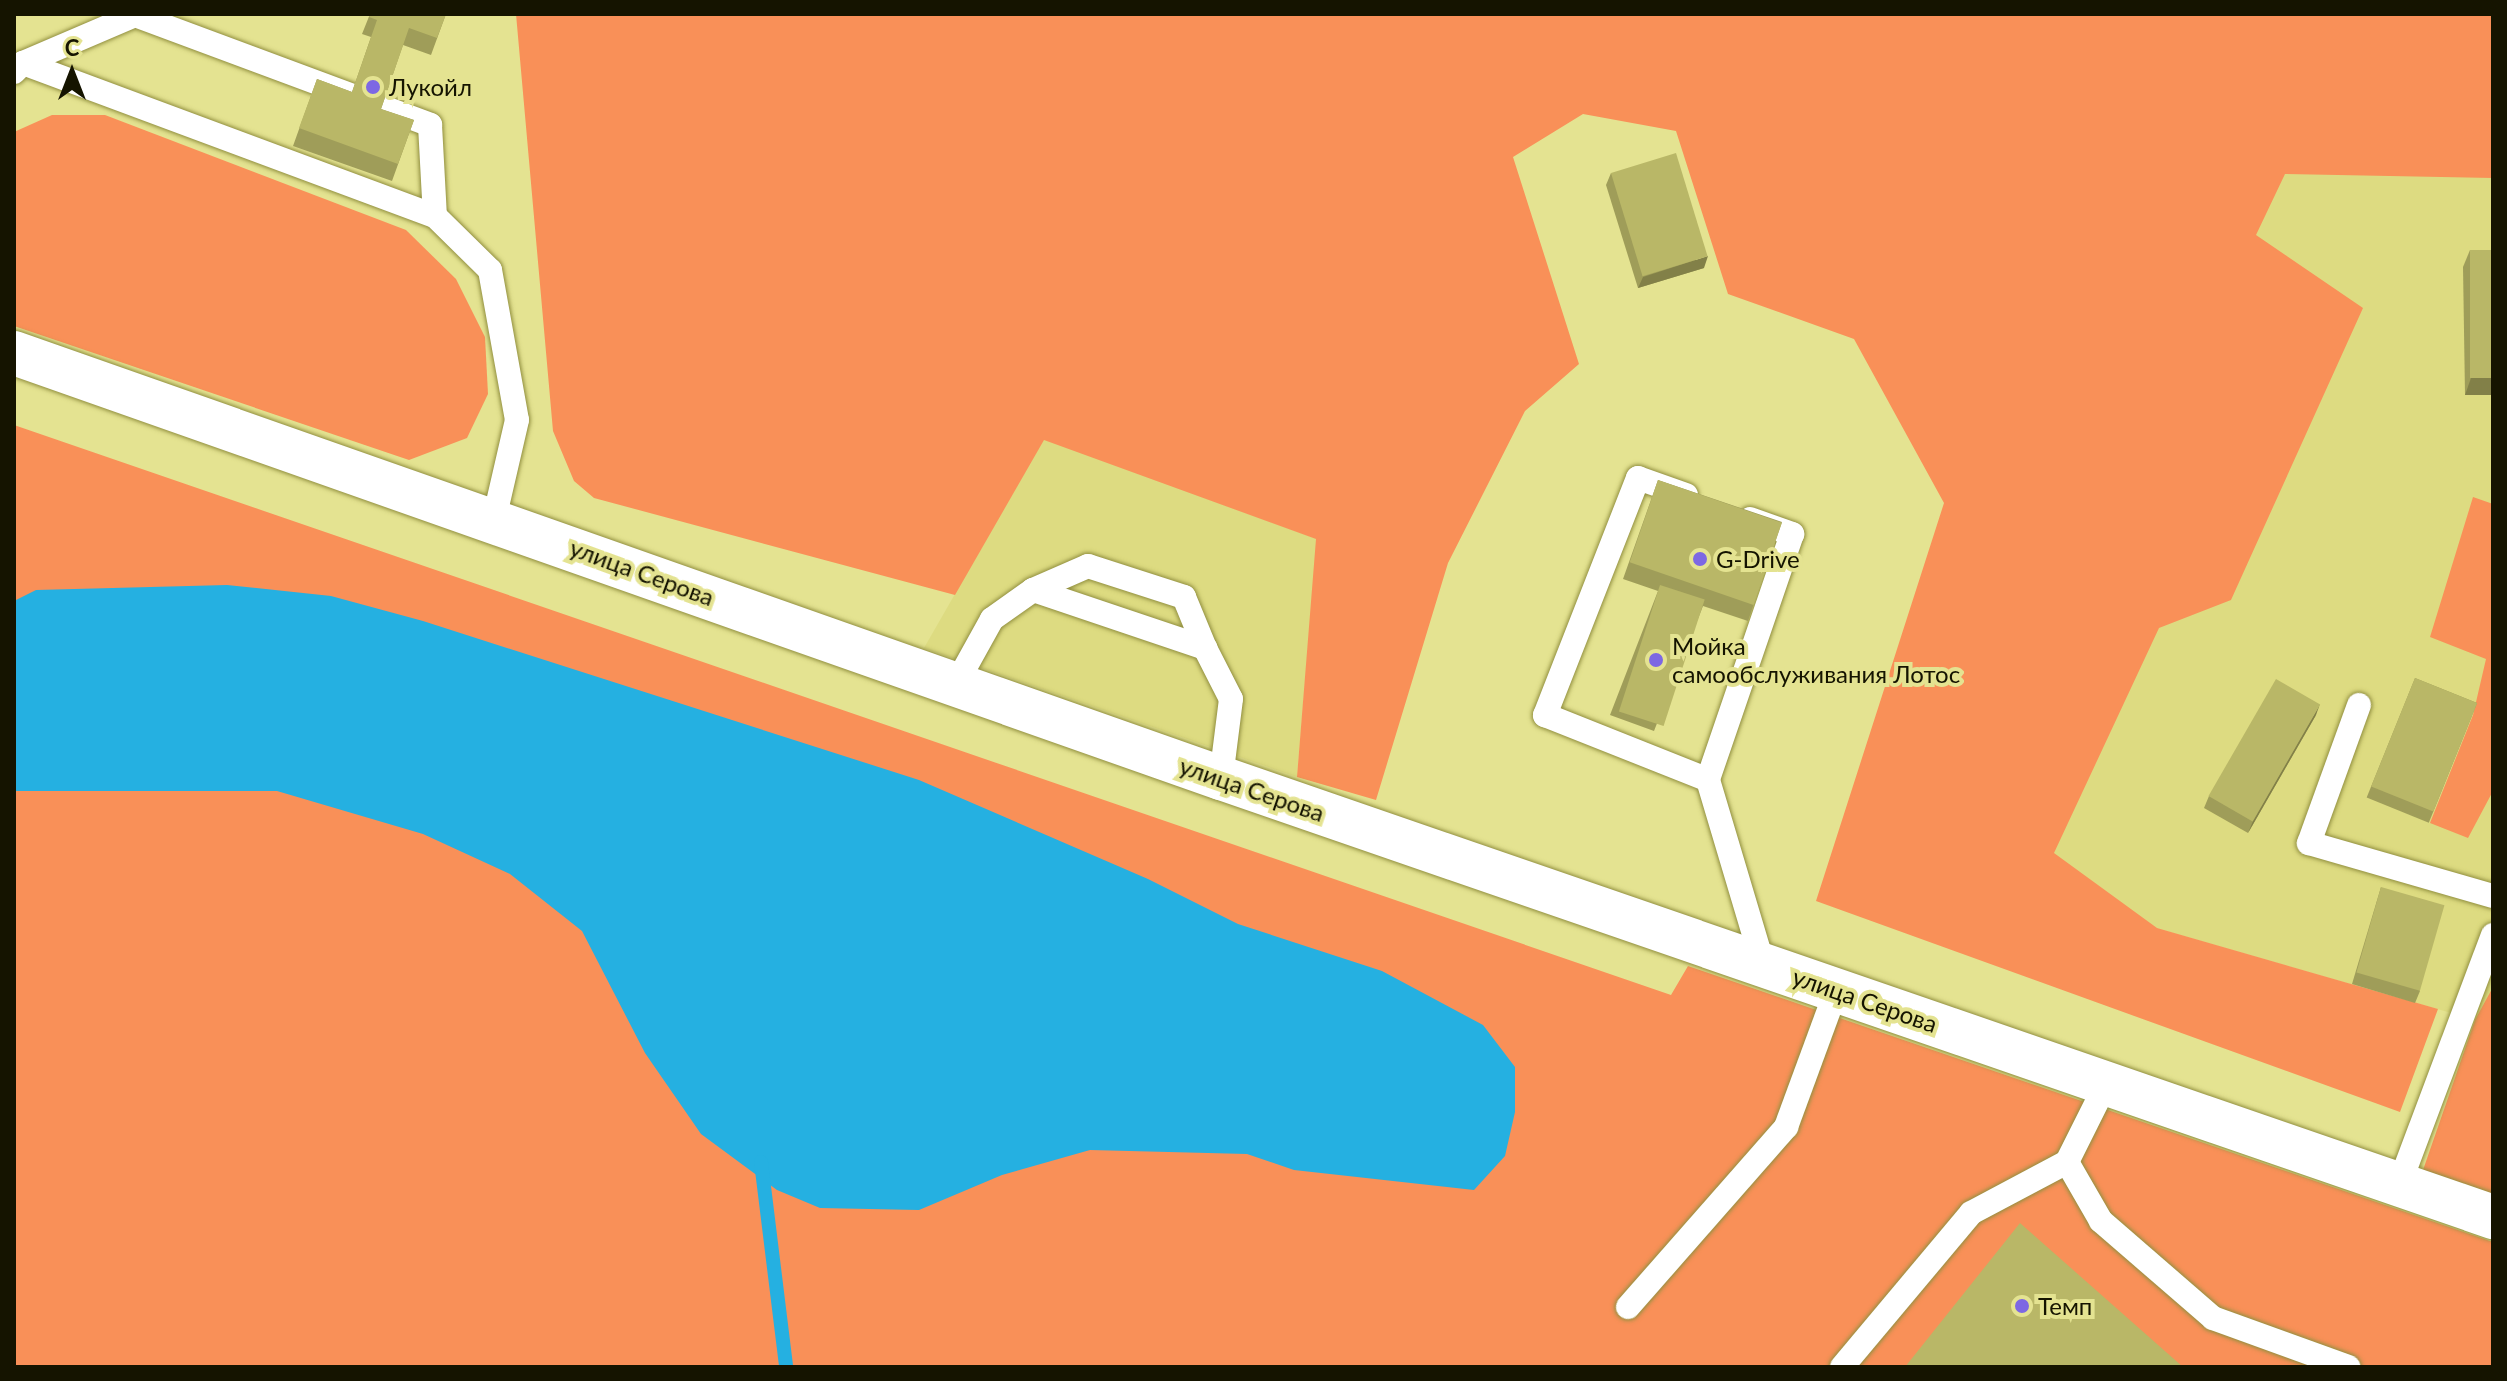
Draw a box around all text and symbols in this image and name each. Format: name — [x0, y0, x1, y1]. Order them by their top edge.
north arrow — [32, 32, 112, 112]
text: С — [65, 34, 79, 61]
place label: Лукойл — [389, 73, 472, 101]
marker: Лукойл — [364, 78, 382, 96]
street label: улица Серова — [566, 533, 718, 611]
place label: G-Drive — [1716, 545, 1800, 573]
marker: G-Drive — [1691, 550, 1709, 568]
place label: Мойка самообслуживания Лотос — [1672, 632, 1960, 688]
marker: Мойка самообслуживания Лотос — [1647, 651, 1665, 669]
street label: улица Серова — [1176, 751, 1328, 827]
street label: улица Серова — [1789, 962, 1941, 1038]
place label: Темп — [2038, 1292, 2092, 1320]
marker: Темп — [2013, 1297, 2031, 1315]

